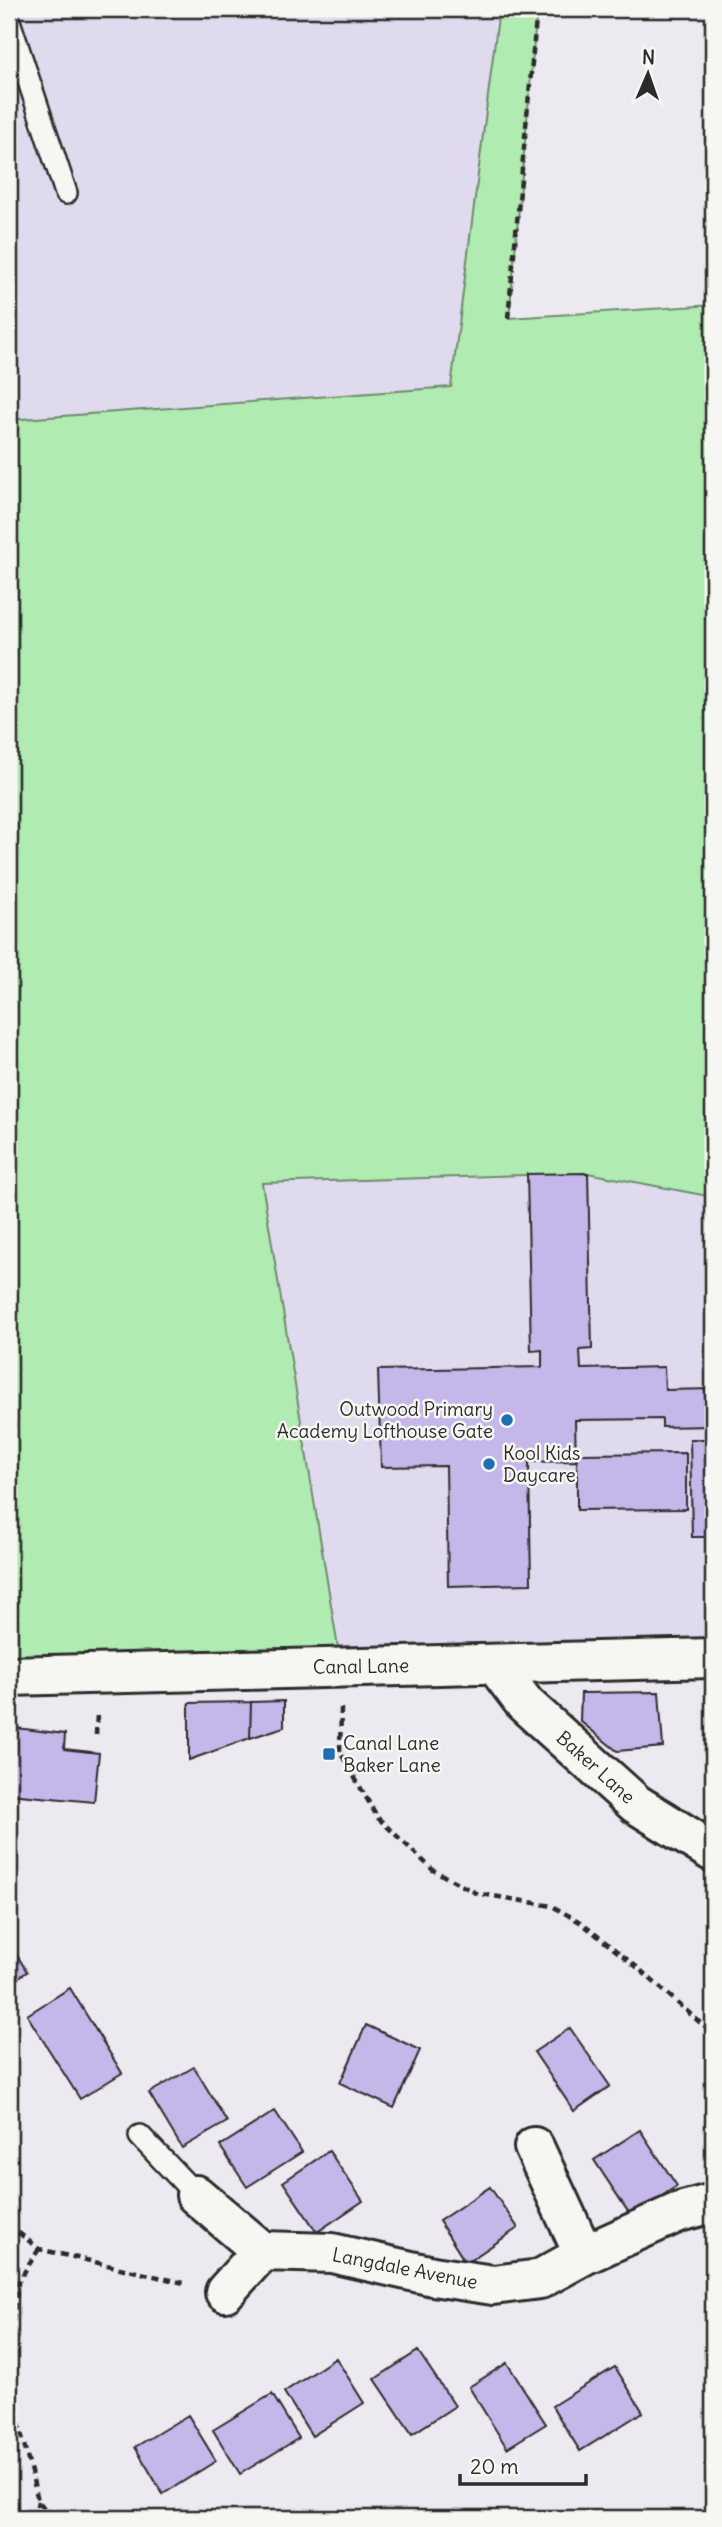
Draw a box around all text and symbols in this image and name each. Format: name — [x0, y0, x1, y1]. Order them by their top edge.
north arrow — [614, 38, 684, 108]
text: N — [642, 45, 656, 69]
place label: Outwood Primary Academy Lofthouse Gate — [277, 1397, 493, 1443]
marker: Outwood Primary Academy Lofthouse Gate — [499, 1412, 515, 1428]
place label: Kool Kids Daycare — [503, 1441, 580, 1487]
marker: Kool Kids Daycare — [481, 1456, 497, 1472]
street label: Canal Lane — [313, 1653, 409, 1679]
street label: Baker Lane — [552, 1725, 640, 1809]
place label: Canal Lane Baker Lane — [343, 1731, 441, 1777]
marker: Canal Lane Baker Lane — [321, 1746, 337, 1762]
street label: Langdale Avenue — [330, 2242, 480, 2294]
scale bar — [460, 2443, 586, 2487]
text: 20 m — [470, 2453, 519, 2480]

